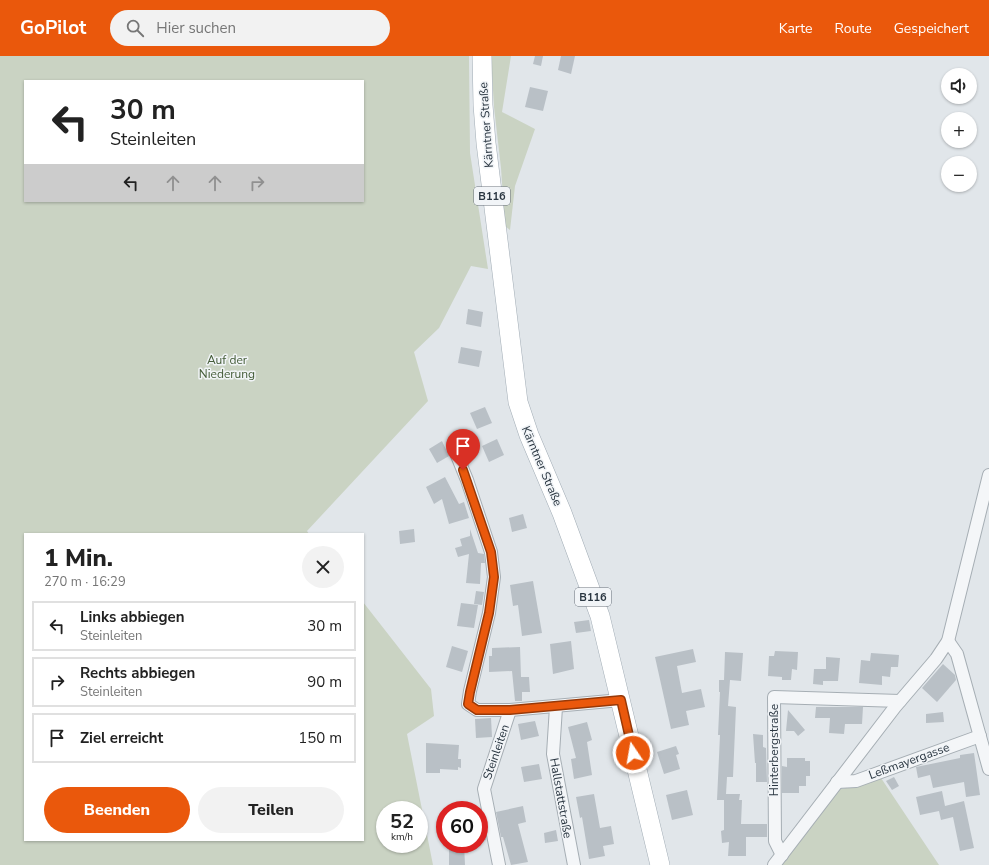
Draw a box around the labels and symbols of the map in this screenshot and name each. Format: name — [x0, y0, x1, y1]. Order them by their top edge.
street label: Kärntner Straße — [475, 82, 497, 168]
road number: B116 — [474, 187, 510, 205]
park label: Auf der Niederung — [199, 352, 255, 382]
street label: Kärntner Straße — [518, 423, 566, 509]
pin — [446, 429, 480, 470]
road number: B116 — [575, 588, 611, 606]
street label: Hinterbergstraße — [766, 704, 782, 796]
street label: Steinleiten — [479, 722, 513, 782]
position arrow — [612, 732, 654, 774]
street label: Leßmayergasse — [866, 739, 952, 783]
street label: Hallstattstraße — [546, 757, 576, 839]
speed limit sign: 60 — [436, 801, 488, 853]

